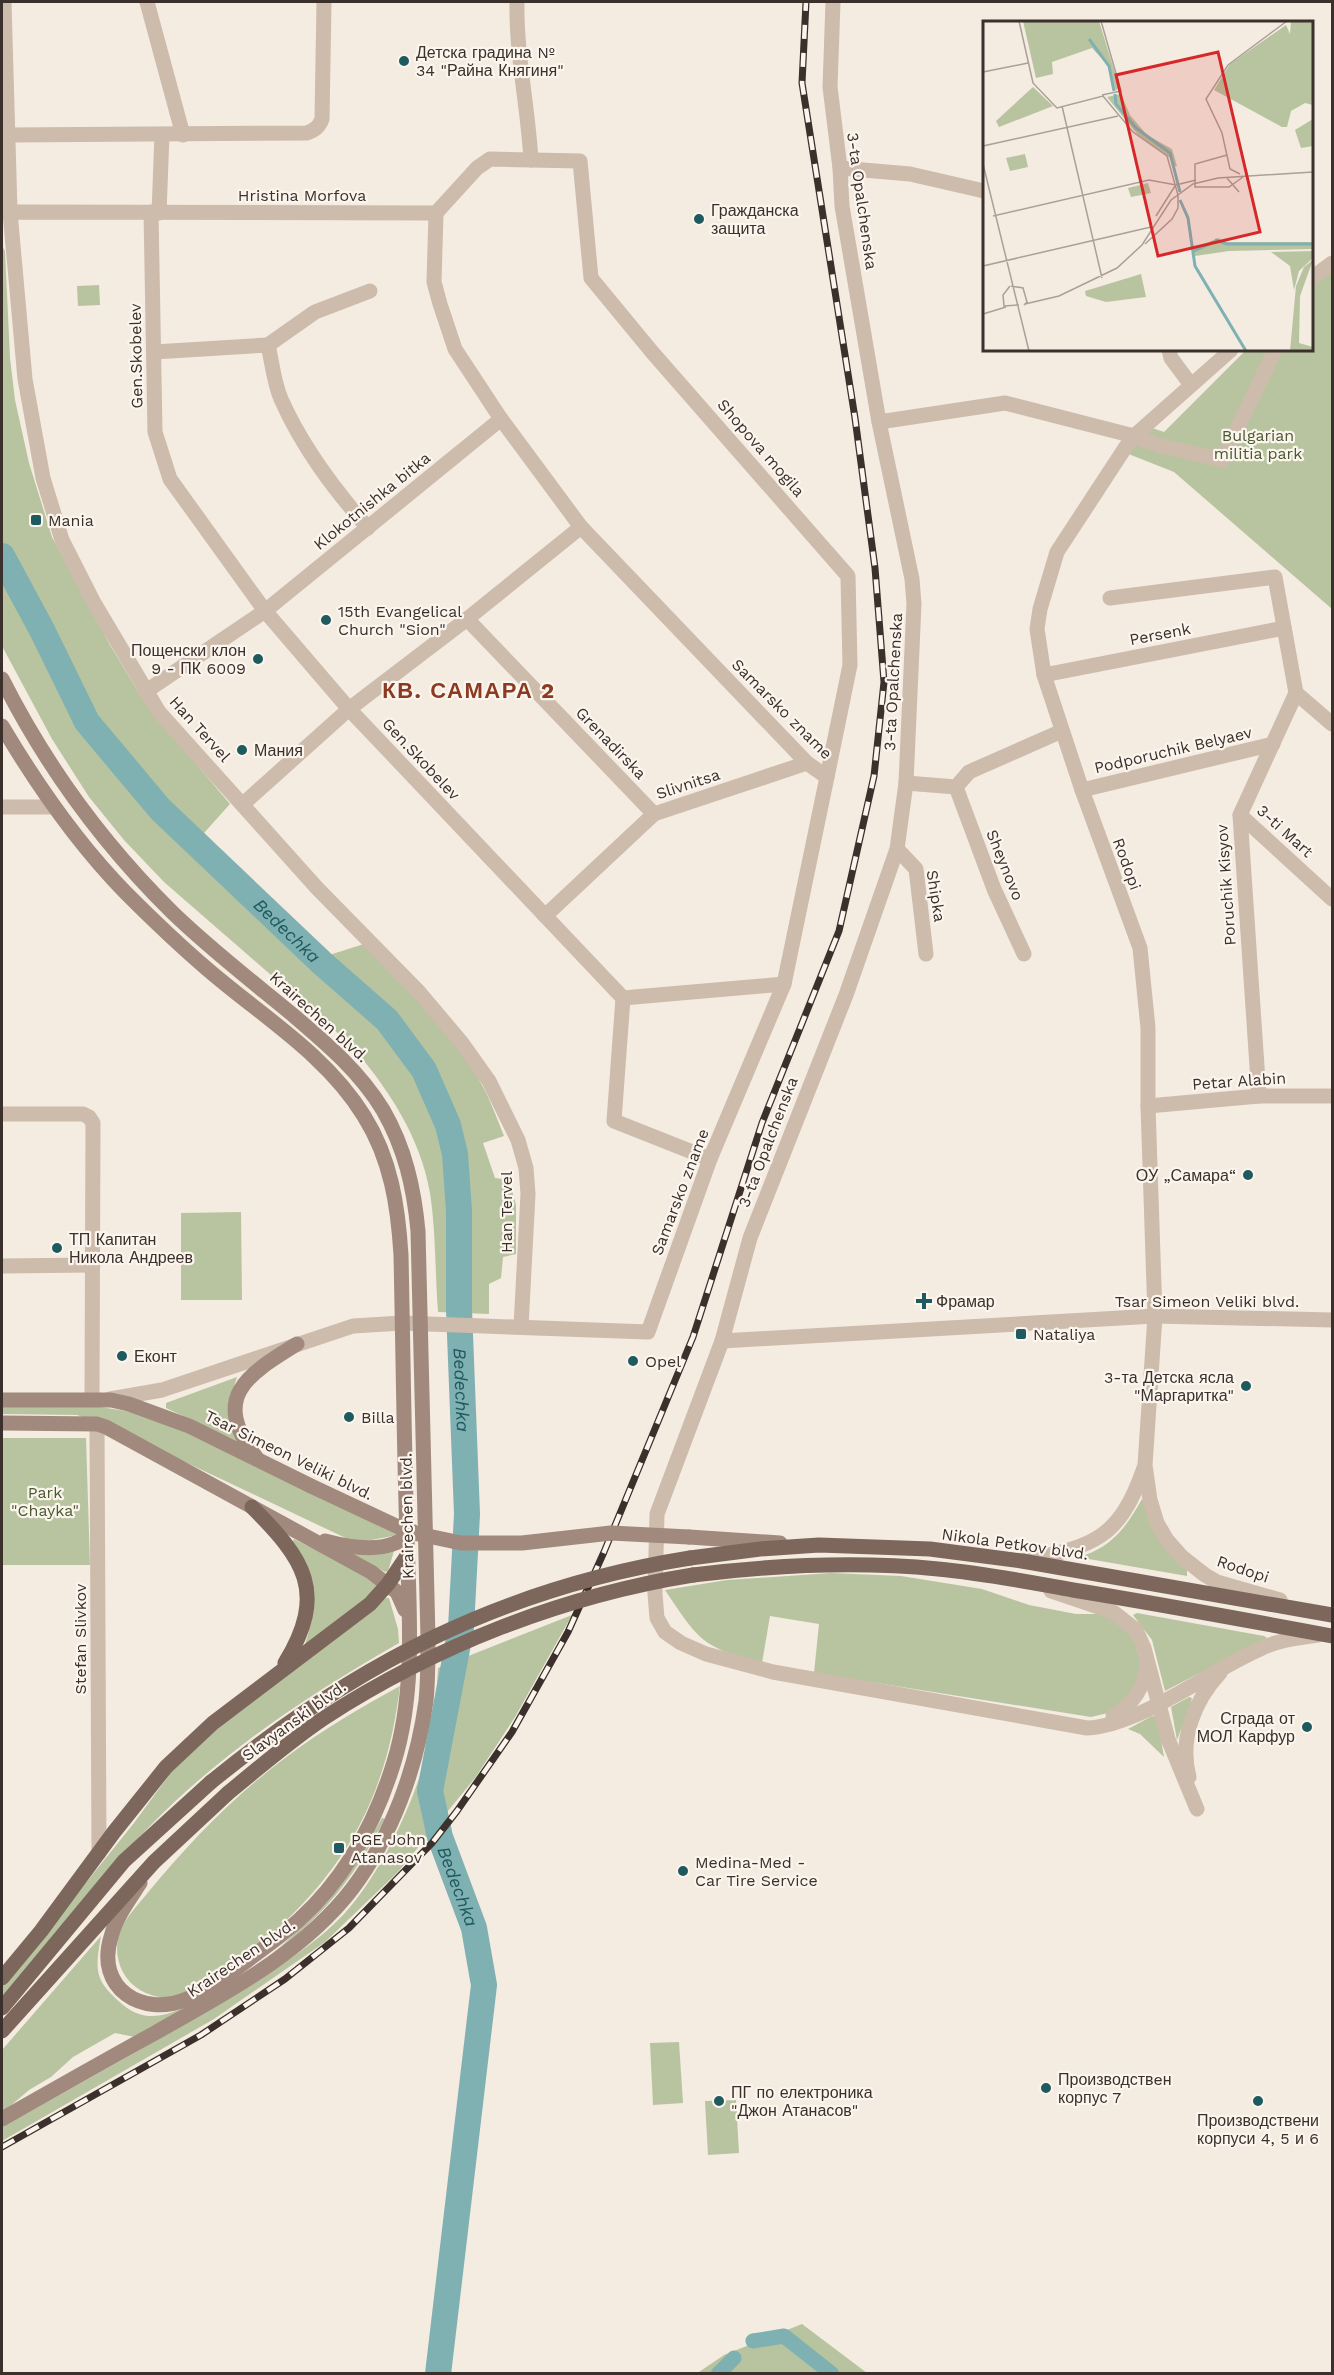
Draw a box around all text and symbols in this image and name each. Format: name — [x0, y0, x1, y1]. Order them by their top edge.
inset map — [983, 21, 1313, 351]
place label: Детска градина № 34 "Райна Княгиня" — [416, 43, 564, 80]
marker: Детска градина № 34 "Райна Княгиня" — [397, 54, 411, 68]
street label: 3-ta Opalchenska — [843, 131, 881, 271]
street label: Hristina Morfova — [238, 186, 366, 205]
place label: Гражданска защита — [711, 201, 799, 238]
marker: Гражданска защита — [692, 212, 706, 226]
street label: Gen.Skobelev — [126, 303, 146, 409]
street label: Shopova mogila — [713, 395, 809, 501]
park label: Bulgarian militia park — [1214, 426, 1302, 463]
street label: Klokotnishka bitka — [310, 448, 434, 554]
place label: Mania — [48, 511, 94, 530]
marker: Mania — [29, 513, 43, 527]
place label: 15th Evangelical Church "Sion" — [338, 602, 462, 639]
marker: 15th Evangelical Church "Sion" — [319, 613, 333, 627]
street label: 3-ta Opalchenska — [880, 613, 906, 751]
street label: Persenk — [1128, 619, 1192, 649]
place label: Пощенски клон 9 - ПК 6009 — [131, 641, 246, 678]
marker: Пощенски клон 9 - ПК 6009 — [251, 652, 265, 666]
street label: Samarsko zname — [728, 655, 836, 763]
district label: КВ. САМАРА 2 — [382, 678, 556, 703]
street label: Han Tervel — [166, 692, 234, 766]
street label: Grenadirska — [572, 703, 650, 783]
street label: Gen.Skobelev — [378, 714, 464, 804]
street label: Podporuchik Belyaev — [1092, 722, 1254, 777]
place label: Мания — [254, 741, 303, 760]
marker: Мания — [235, 743, 249, 757]
street label: Slivnitsa — [654, 765, 722, 803]
street label: 3-ti Mart — [1253, 801, 1317, 861]
street label: Poruchik Kisyov — [1212, 823, 1240, 946]
street label: Sheynovo — [982, 827, 1028, 903]
street label: Rodopi — [1109, 835, 1145, 893]
street label: Shipka — [923, 869, 949, 923]
water label: Bedechka — [250, 894, 325, 967]
street label: Krairechen blvd. — [266, 968, 372, 1066]
street label: Petar Alabin — [1191, 1068, 1287, 1094]
street label: 3-ta Opalchenska — [734, 1074, 802, 1210]
street label: Samarsko zname — [647, 1126, 713, 1258]
place label: ОУ „Самара“ — [1136, 1166, 1236, 1185]
marker: ОУ „Самара“ — [1241, 1168, 1255, 1182]
street label: Han Tervel — [497, 1171, 516, 1253]
place label: ТП Капитан Никола Андреев — [69, 1230, 193, 1267]
marker: ТП Капитан Никола Андреев — [50, 1241, 64, 1255]
place label: Фрамар — [936, 1292, 995, 1311]
street label: Tsar Simeon Veliki blvd. — [1115, 1292, 1299, 1311]
marker: Фрамар — [917, 1294, 931, 1308]
place label: Nataliya — [1033, 1325, 1095, 1344]
marker: Nataliya — [1014, 1327, 1028, 1341]
place label: Еконт — [134, 1347, 178, 1366]
water label: Bedechka — [450, 1347, 474, 1432]
marker: Еконт — [115, 1349, 129, 1363]
place label: Opel — [645, 1352, 681, 1371]
marker: Opel — [626, 1354, 640, 1368]
place label: 3-та Детска ясла "Маргаритка" — [1104, 1368, 1234, 1405]
marker: 3-та Детска ясла "Маргаритка" — [1239, 1379, 1253, 1393]
street label: Tsar Simeon Veliki blvd. — [202, 1406, 376, 1504]
place label: Billa — [361, 1408, 395, 1427]
marker: Billa — [342, 1410, 356, 1424]
street label: Krairechen blvd. — [396, 1453, 418, 1579]
park label: Park "Chayka" — [11, 1483, 79, 1520]
street label: Nikola Petkov blvd. — [941, 1524, 1089, 1564]
street label: Rodopi — [1214, 1551, 1272, 1587]
street label: Stefan Slivkov — [71, 1583, 90, 1694]
street label: Slavyanski blvd. — [238, 1677, 350, 1765]
place label: Сграда от МОЛ Карфур — [1197, 1709, 1296, 1746]
marker: Сграда от МОЛ Карфур — [1300, 1720, 1314, 1734]
place label: PGE John Atanasov — [351, 1830, 426, 1867]
marker: PGE John Atanasov — [332, 1841, 346, 1855]
water label: Bedechka — [434, 1843, 483, 1929]
place label: Medina-Med - Car Tire Service — [695, 1853, 818, 1890]
marker: Medina-Med - Car Tire Service — [676, 1864, 690, 1878]
street label: Krairechen blvd. — [183, 1915, 299, 2001]
place label: Производствeн корпус 7 — [1058, 2070, 1172, 2107]
marker: Производствeн корпус 7 — [1039, 2081, 1053, 2095]
place label: ПГ по електроника "Джон Атанасов" — [731, 2083, 873, 2120]
marker: ПГ по електроника "Джон Атанасов" — [712, 2094, 726, 2108]
marker: Производствени корпуси 4, 5 и 6 — [1251, 2094, 1265, 2108]
place label: Производствени корпуси 4, 5 и 6 — [1197, 2111, 1319, 2148]

